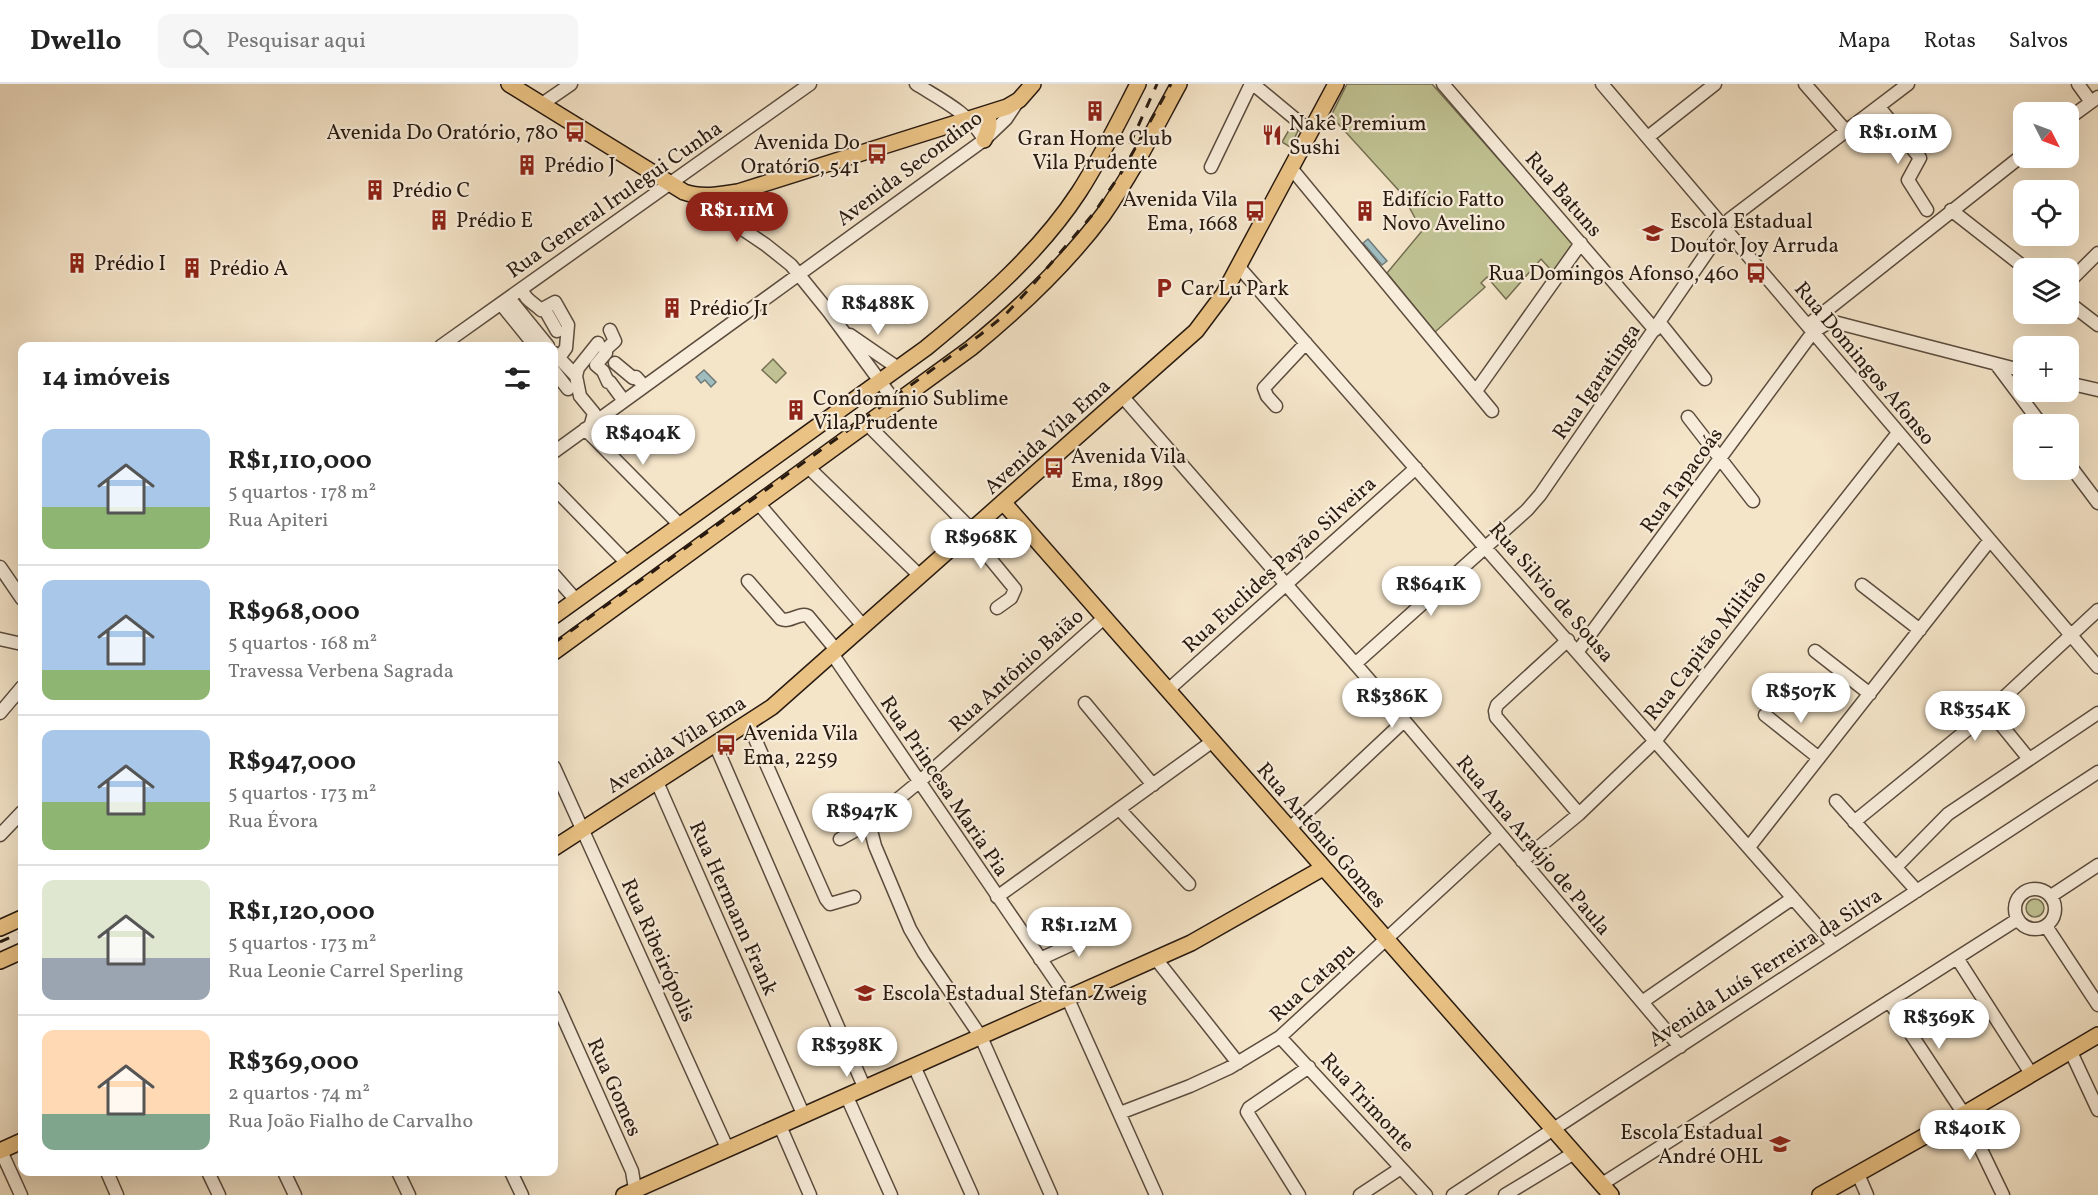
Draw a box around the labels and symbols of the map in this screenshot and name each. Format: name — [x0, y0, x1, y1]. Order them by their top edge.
building icon: Gran Home Club Vila Prudente — [1083, 99, 1107, 123]
north arrow — [2013, 102, 2079, 168]
street label: Avenida Secondino — [831, 105, 989, 234]
place label: Nakê Premium Sushi — [1289, 110, 1427, 163]
pin: R$1.01M — [1843, 114, 1953, 165]
street label: Rua General Irulegui Cunha — [501, 115, 728, 286]
place label: Avenida Do Oratório, 780 — [326, 119, 558, 148]
bus stop icon: Avenida Do Oratório, 780 — [563, 120, 587, 144]
restaurant icon: Nakê Premium Sushi — [1260, 123, 1284, 147]
place label: Gran Home Club Vila Prudente — [1018, 125, 1172, 178]
place label: Avenida Do Oratório, 541 — [741, 129, 860, 182]
bus stop icon: Avenida Do Oratório, 541 — [865, 142, 889, 166]
street label: Rua Batuns — [1518, 146, 1608, 244]
place label: Prédio J — [544, 152, 615, 181]
building icon: Prédio J — [515, 153, 539, 177]
place label: Prédio C — [392, 177, 470, 206]
building icon: Prédio C — [363, 178, 387, 202]
place label: Avenida Vila Ema, 1668 — [1123, 186, 1238, 239]
place label: Edifício Fatto Novo Avelino — [1382, 186, 1505, 239]
pin: R$1.11M — [682, 192, 792, 243]
bus stop icon: Avenida Vila Ema, 1668 — [1243, 199, 1267, 223]
building icon: Edifício Fatto Novo Avelino — [1353, 199, 1377, 223]
place label: Prédio E — [456, 207, 533, 236]
building icon: Prédio E — [427, 208, 451, 232]
place label: Escola Estadual Doutor Joy Arruda — [1670, 208, 1839, 261]
school or university icon: Escola Estadual Doutor Joy Arruda — [1641, 221, 1665, 245]
place label: Prédio I — [94, 250, 166, 279]
building icon: Prédio I — [65, 251, 89, 275]
place label: Prédio A — [209, 255, 288, 284]
building icon: Prédio A — [180, 256, 204, 280]
place label: Rua Domingos Afonso, 460 — [1488, 260, 1739, 289]
bus stop icon: Rua Domingos Afonso, 460 — [1744, 261, 1768, 285]
place label: Car Lu Park — [1181, 275, 1289, 304]
parking icon: Car Lu Park — [1152, 276, 1176, 300]
street label: Rua Domingos Afonso — [1787, 276, 1941, 452]
pin: R$488K — [829, 285, 927, 336]
place label: Prédio J1 — [689, 295, 769, 324]
building icon: Prédio J1 — [660, 296, 684, 320]
street label: Rua Igaratinga — [1546, 318, 1648, 446]
street label: Avenida Vila Ema — [978, 372, 1118, 502]
place label: Condomínio Sublime Vila Prudente — [813, 385, 1008, 438]
building icon: Condomínio Sublime Vila Prudente — [784, 398, 808, 422]
pin: R$404K — [594, 415, 692, 466]
street label: Rua Tapacoás — [1634, 422, 1730, 540]
place label: Avenida Vila Ema, 1899 — [1071, 443, 1187, 496]
bus stop icon: Avenida Vila Ema, 1899 — [1042, 456, 1066, 480]
street label: Rua Euclides Payão Silveira — [1177, 470, 1383, 660]
street label: Rua Silvio de Sousa — [1482, 516, 1620, 670]
pin: R$968K — [932, 519, 1030, 570]
street label: Rua Capitão Militão — [1638, 564, 1774, 727]
pin: R$641K — [1382, 566, 1480, 617]
street label: Rua Antônio Baião — [943, 603, 1091, 740]
pin: R$507K — [1752, 673, 1850, 724]
pin: R$386K — [1343, 678, 1441, 729]
street label: Avenida Vila Ema — [601, 689, 752, 801]
street label: Rua Princesa Maria Pia — [872, 691, 1015, 883]
pin: R$354K — [1926, 691, 2024, 742]
place label: Avenida Vila Ema, 2259 — [743, 720, 859, 773]
bus stop icon: Avenida Vila Ema, 2259 — [714, 733, 738, 757]
street label: Rua Ana Araújo de Paula — [1449, 750, 1617, 942]
street label: Rua Antônio Gomes — [1249, 757, 1392, 915]
pin: R$947K — [813, 793, 911, 844]
street label: Rua Hermann Frank — [681, 817, 784, 1001]
street label: Rua Ribeirópolis — [613, 874, 702, 1027]
street label: Avenida Luís Ferreira da Silva — [1643, 882, 1888, 1055]
pin: R$1.12M — [1024, 907, 1134, 958]
street label: Rua Catapu — [1264, 937, 1362, 1030]
place label: Escola Estadual Stefan Zweig — [882, 980, 1147, 1009]
school or university icon: Escola Estadual Stefan Zweig — [853, 981, 877, 1005]
pin: R$369K — [1890, 999, 1988, 1050]
pin: R$398K — [798, 1027, 896, 1078]
street label: Rua Gomes — [579, 1034, 648, 1141]
street label: Rua Trimonte — [1313, 1047, 1421, 1159]
pin: R$401K — [1921, 1110, 2019, 1161]
place label: Escola Estadual André OHL — [1620, 1119, 1763, 1172]
school or university icon: Escola Estadual André OHL — [1768, 1132, 1792, 1156]

